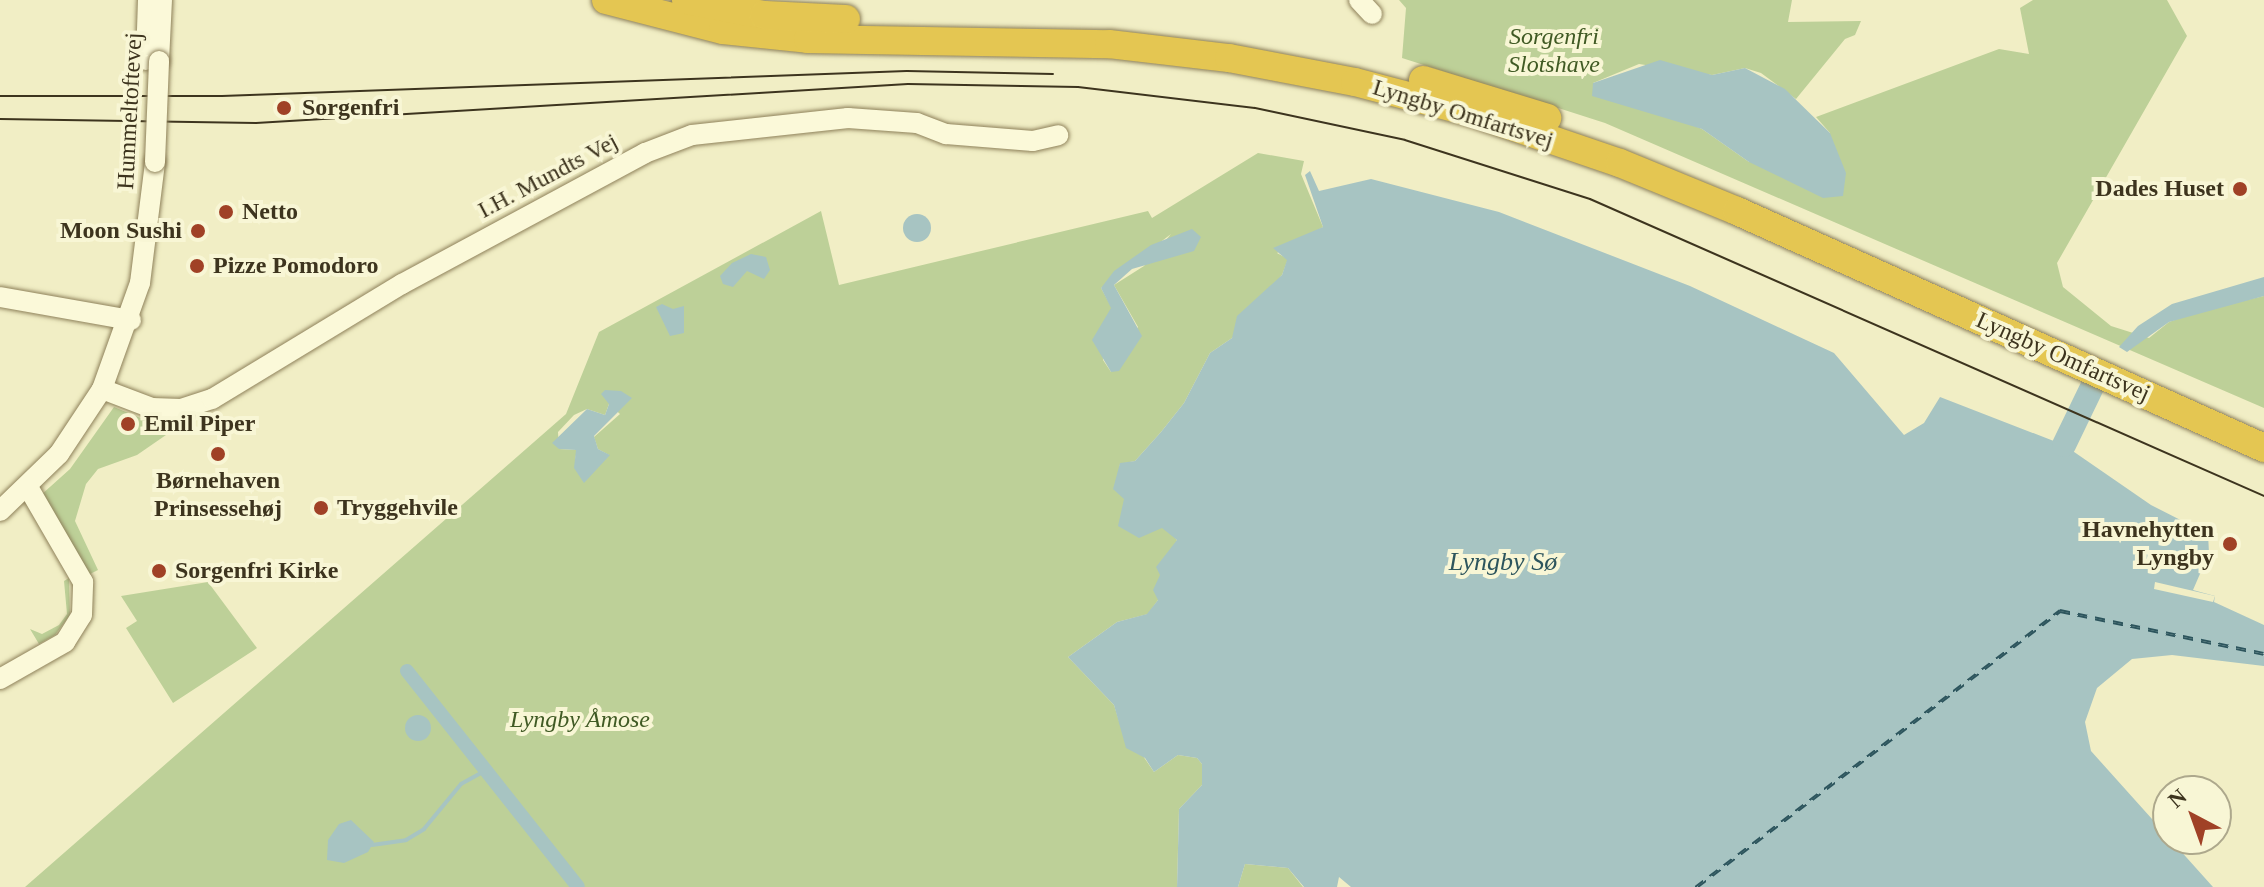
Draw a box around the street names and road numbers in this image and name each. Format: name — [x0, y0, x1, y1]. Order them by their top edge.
street label: Hummeltoftevej — [112, 32, 148, 190]
street label: Lyngby Omfartsvej — [1369, 73, 1557, 155]
street label: I.H. Mundts Vej — [473, 127, 623, 225]
street label: Lyngby Omfartsvej — [1972, 306, 2154, 408]

